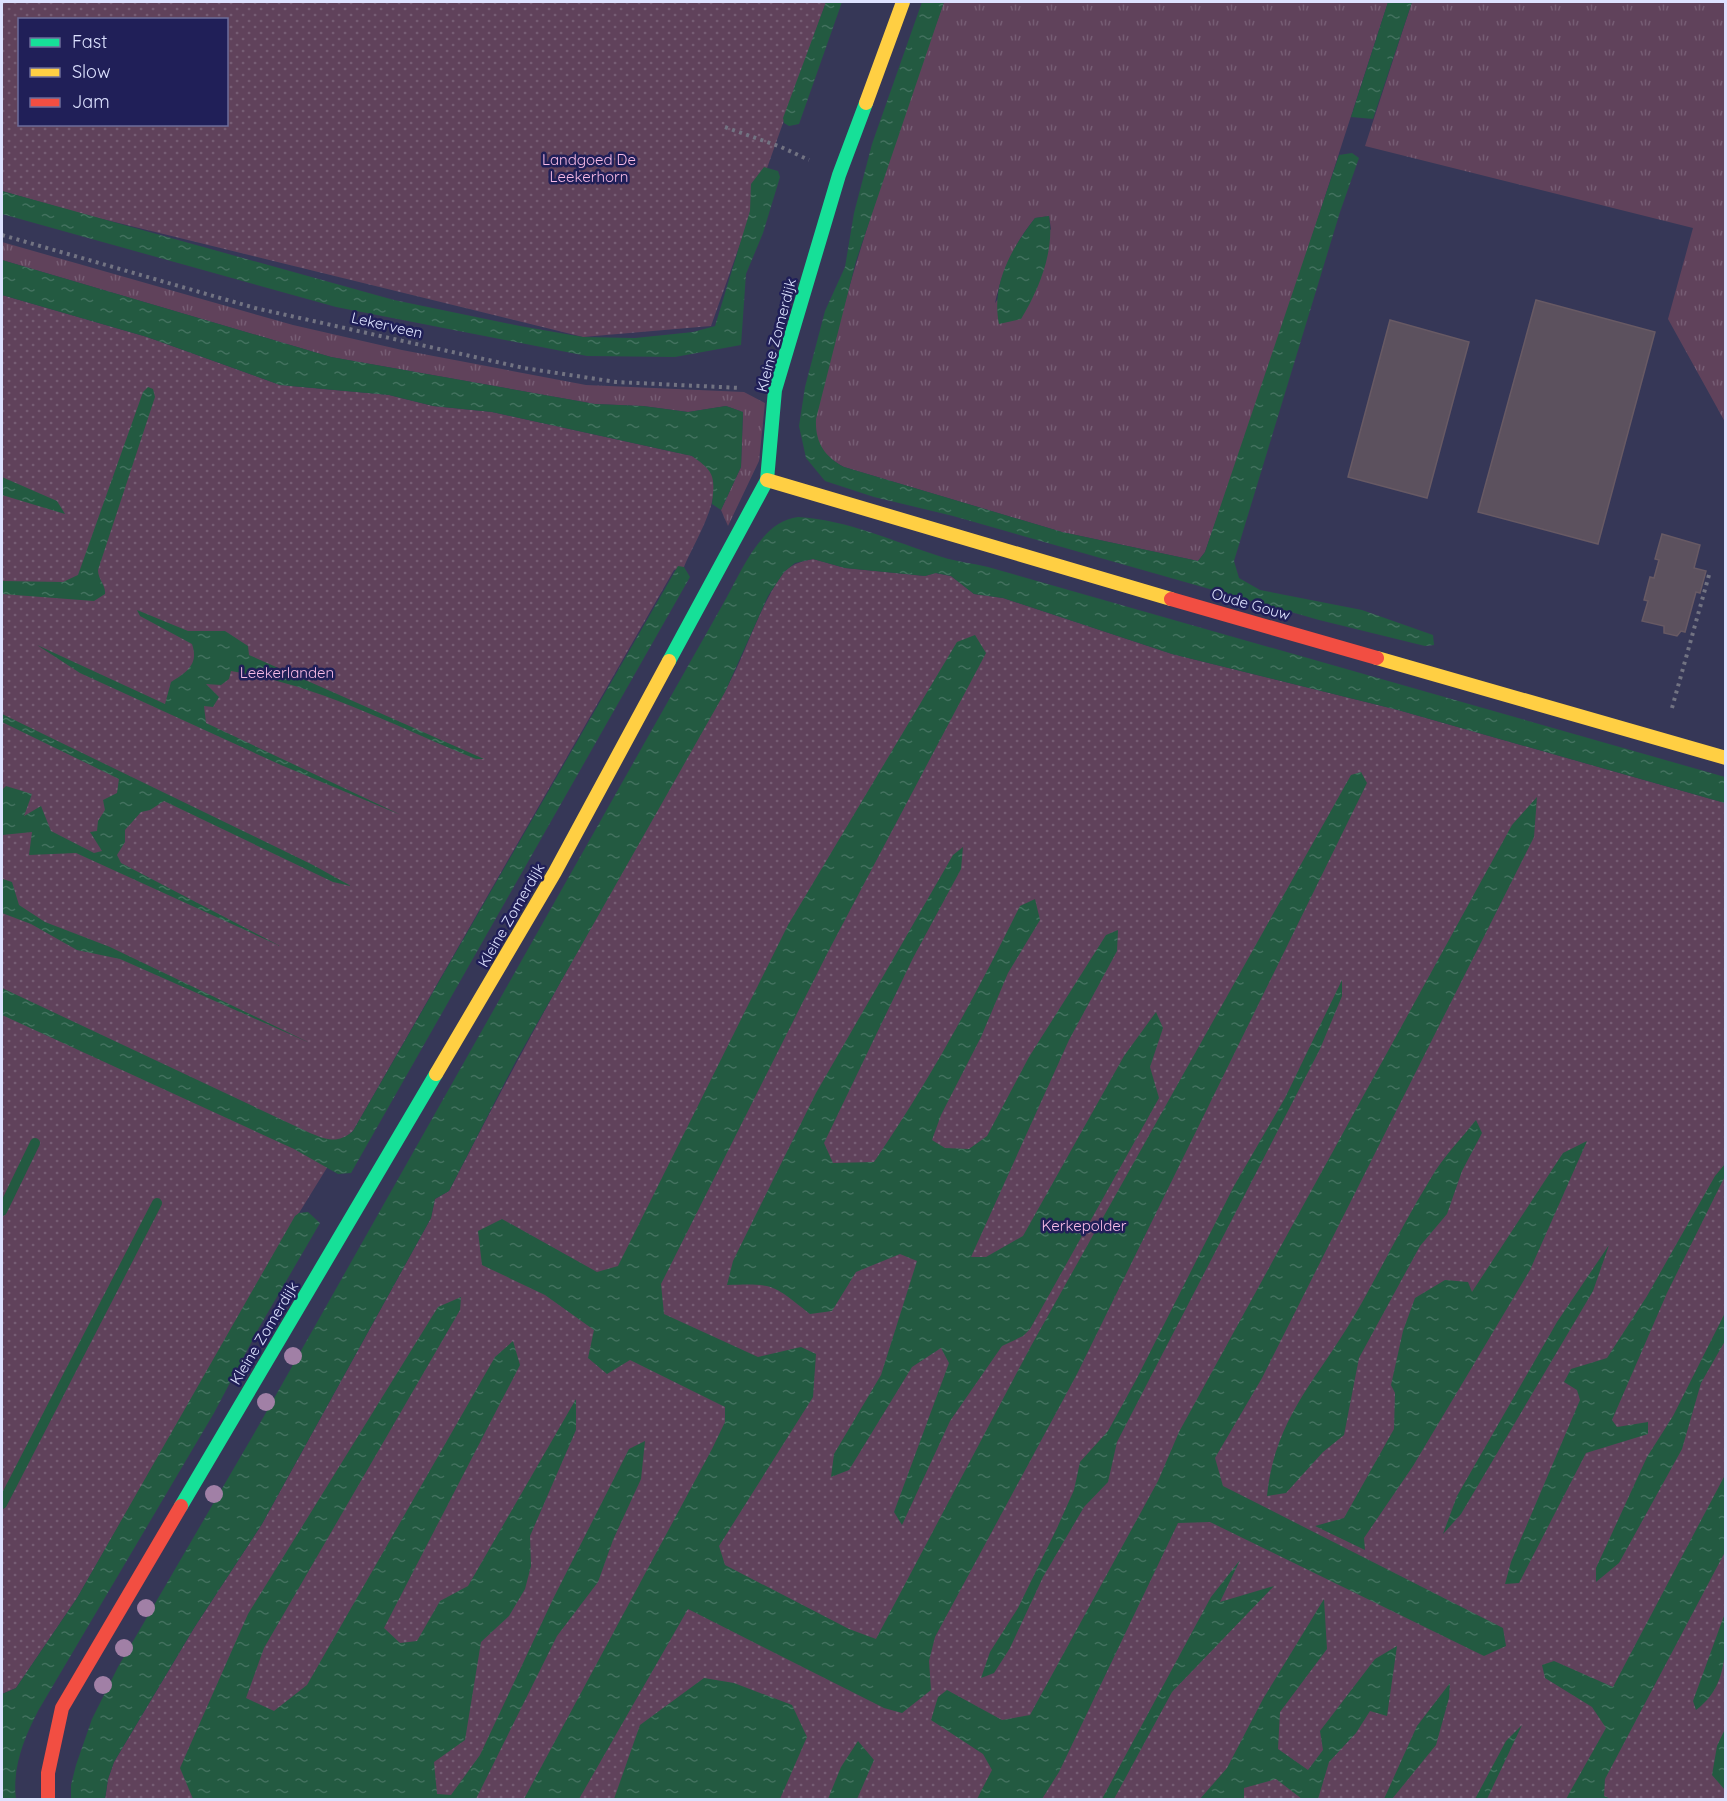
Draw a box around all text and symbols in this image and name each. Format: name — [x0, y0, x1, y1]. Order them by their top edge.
legend — [18, 18, 228, 126]
text: Fast — [72, 30, 107, 53]
text: Slow — [72, 60, 110, 83]
text: Jam — [72, 90, 110, 113]
park label: Landgoed De Leekerhorn — [542, 150, 636, 186]
street label: Kleine Zomerdijk — [752, 276, 800, 394]
street label: Lekerveen — [349, 308, 425, 342]
street label: Oude Gouw — [1209, 584, 1293, 624]
park label: Leekerlanden — [240, 663, 334, 682]
street label: Kleine Zomerdijk — [474, 860, 548, 970]
park label: Kerkepolder — [1041, 1216, 1127, 1235]
street label: Kleine Zomerdijk — [226, 1278, 302, 1388]

